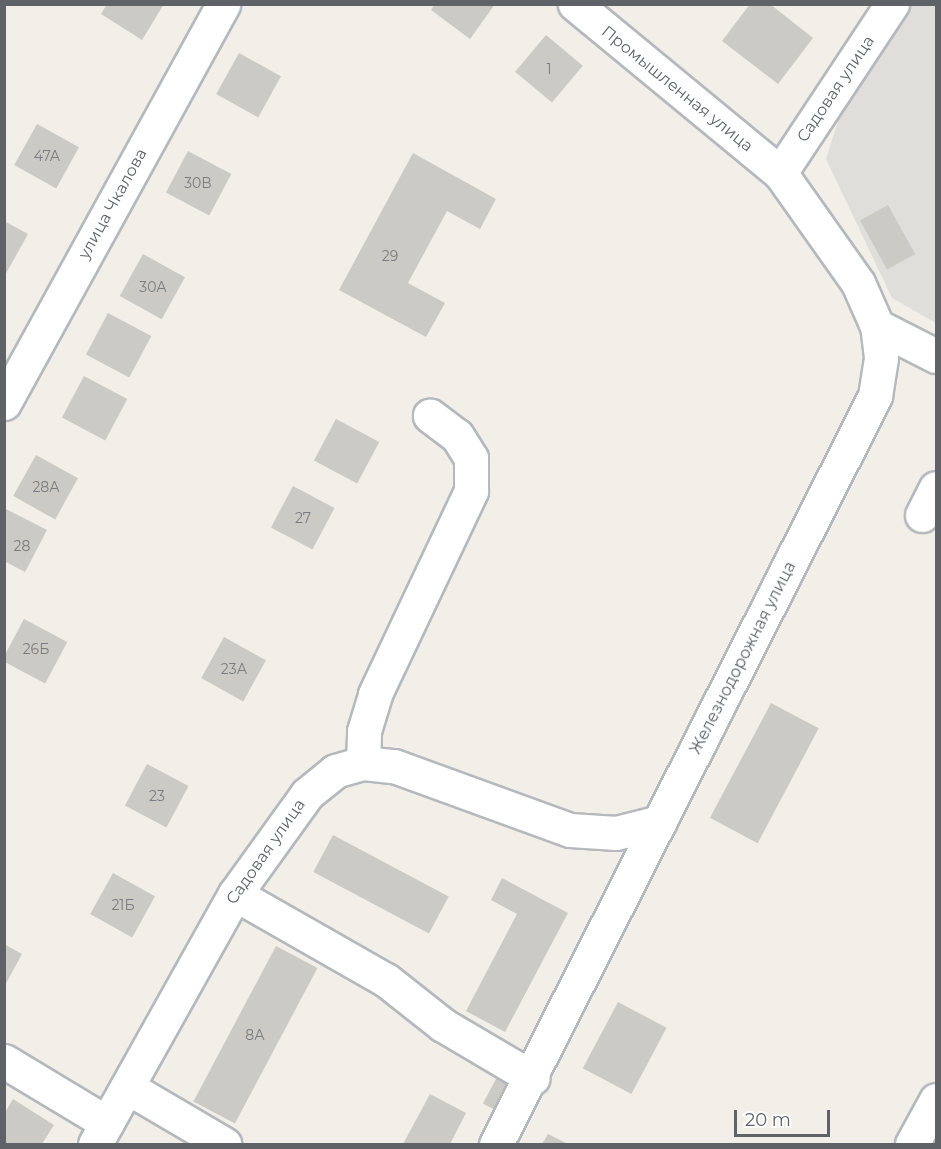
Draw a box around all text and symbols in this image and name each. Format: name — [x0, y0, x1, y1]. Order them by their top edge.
street label: Промышленная улица — [597, 22, 757, 156]
street label: Садовая улица — [793, 32, 879, 146]
house number: 1 — [546, 61, 552, 77]
street label: улица Чкалова — [75, 145, 151, 263]
house number: 47А — [34, 148, 60, 164]
house number: 30В — [184, 175, 212, 191]
house number: 29 — [382, 248, 398, 264]
house number: 30А — [139, 279, 167, 295]
house number: 28А — [32, 479, 60, 495]
house number: 27 — [295, 510, 311, 526]
house number: 28 — [14, 538, 30, 554]
street label: Железнодорожная улица — [686, 559, 800, 757]
house number: 26Б — [23, 641, 49, 657]
house number: 23А — [221, 661, 247, 677]
house number: 23 — [149, 788, 165, 804]
street label: Садовая улица — [223, 796, 309, 908]
house number: 21Б — [111, 897, 135, 913]
house number: 8А — [245, 1027, 265, 1043]
scale bar — [737, 1098, 833, 1136]
text: 20 m — [745, 1109, 791, 1131]

